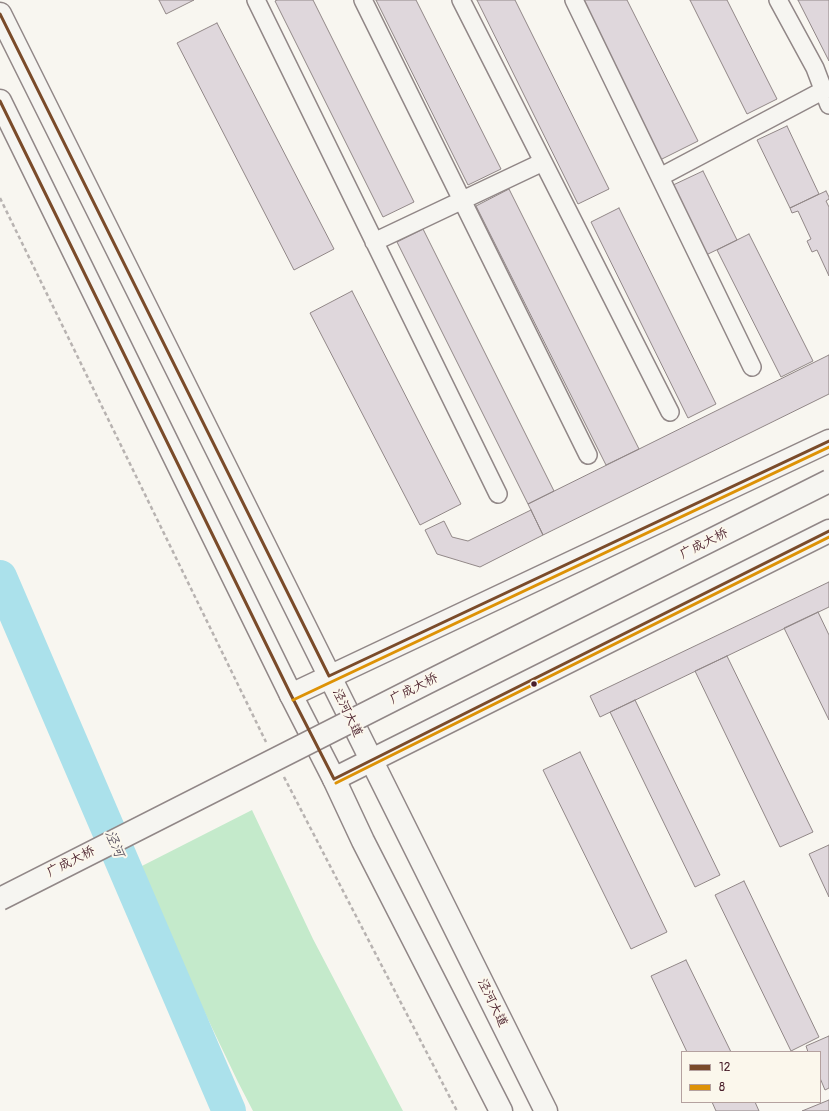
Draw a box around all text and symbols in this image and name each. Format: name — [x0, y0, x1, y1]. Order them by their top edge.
street label: 广成大桥 — [677, 525, 731, 563]
street label: 广成大桥 — [387, 670, 441, 708]
unlabelled marker — [529, 679, 539, 689]
street label: 泾河大道 — [329, 686, 365, 740]
water label: 泾河 — [101, 828, 127, 860]
street label: 广成大桥 — [44, 843, 98, 881]
street label: 泾河大道 — [474, 976, 510, 1030]
legend — [681, 1051, 821, 1103]
text: 12 — [719, 1060, 730, 1075]
text: 8 — [719, 1080, 725, 1095]

